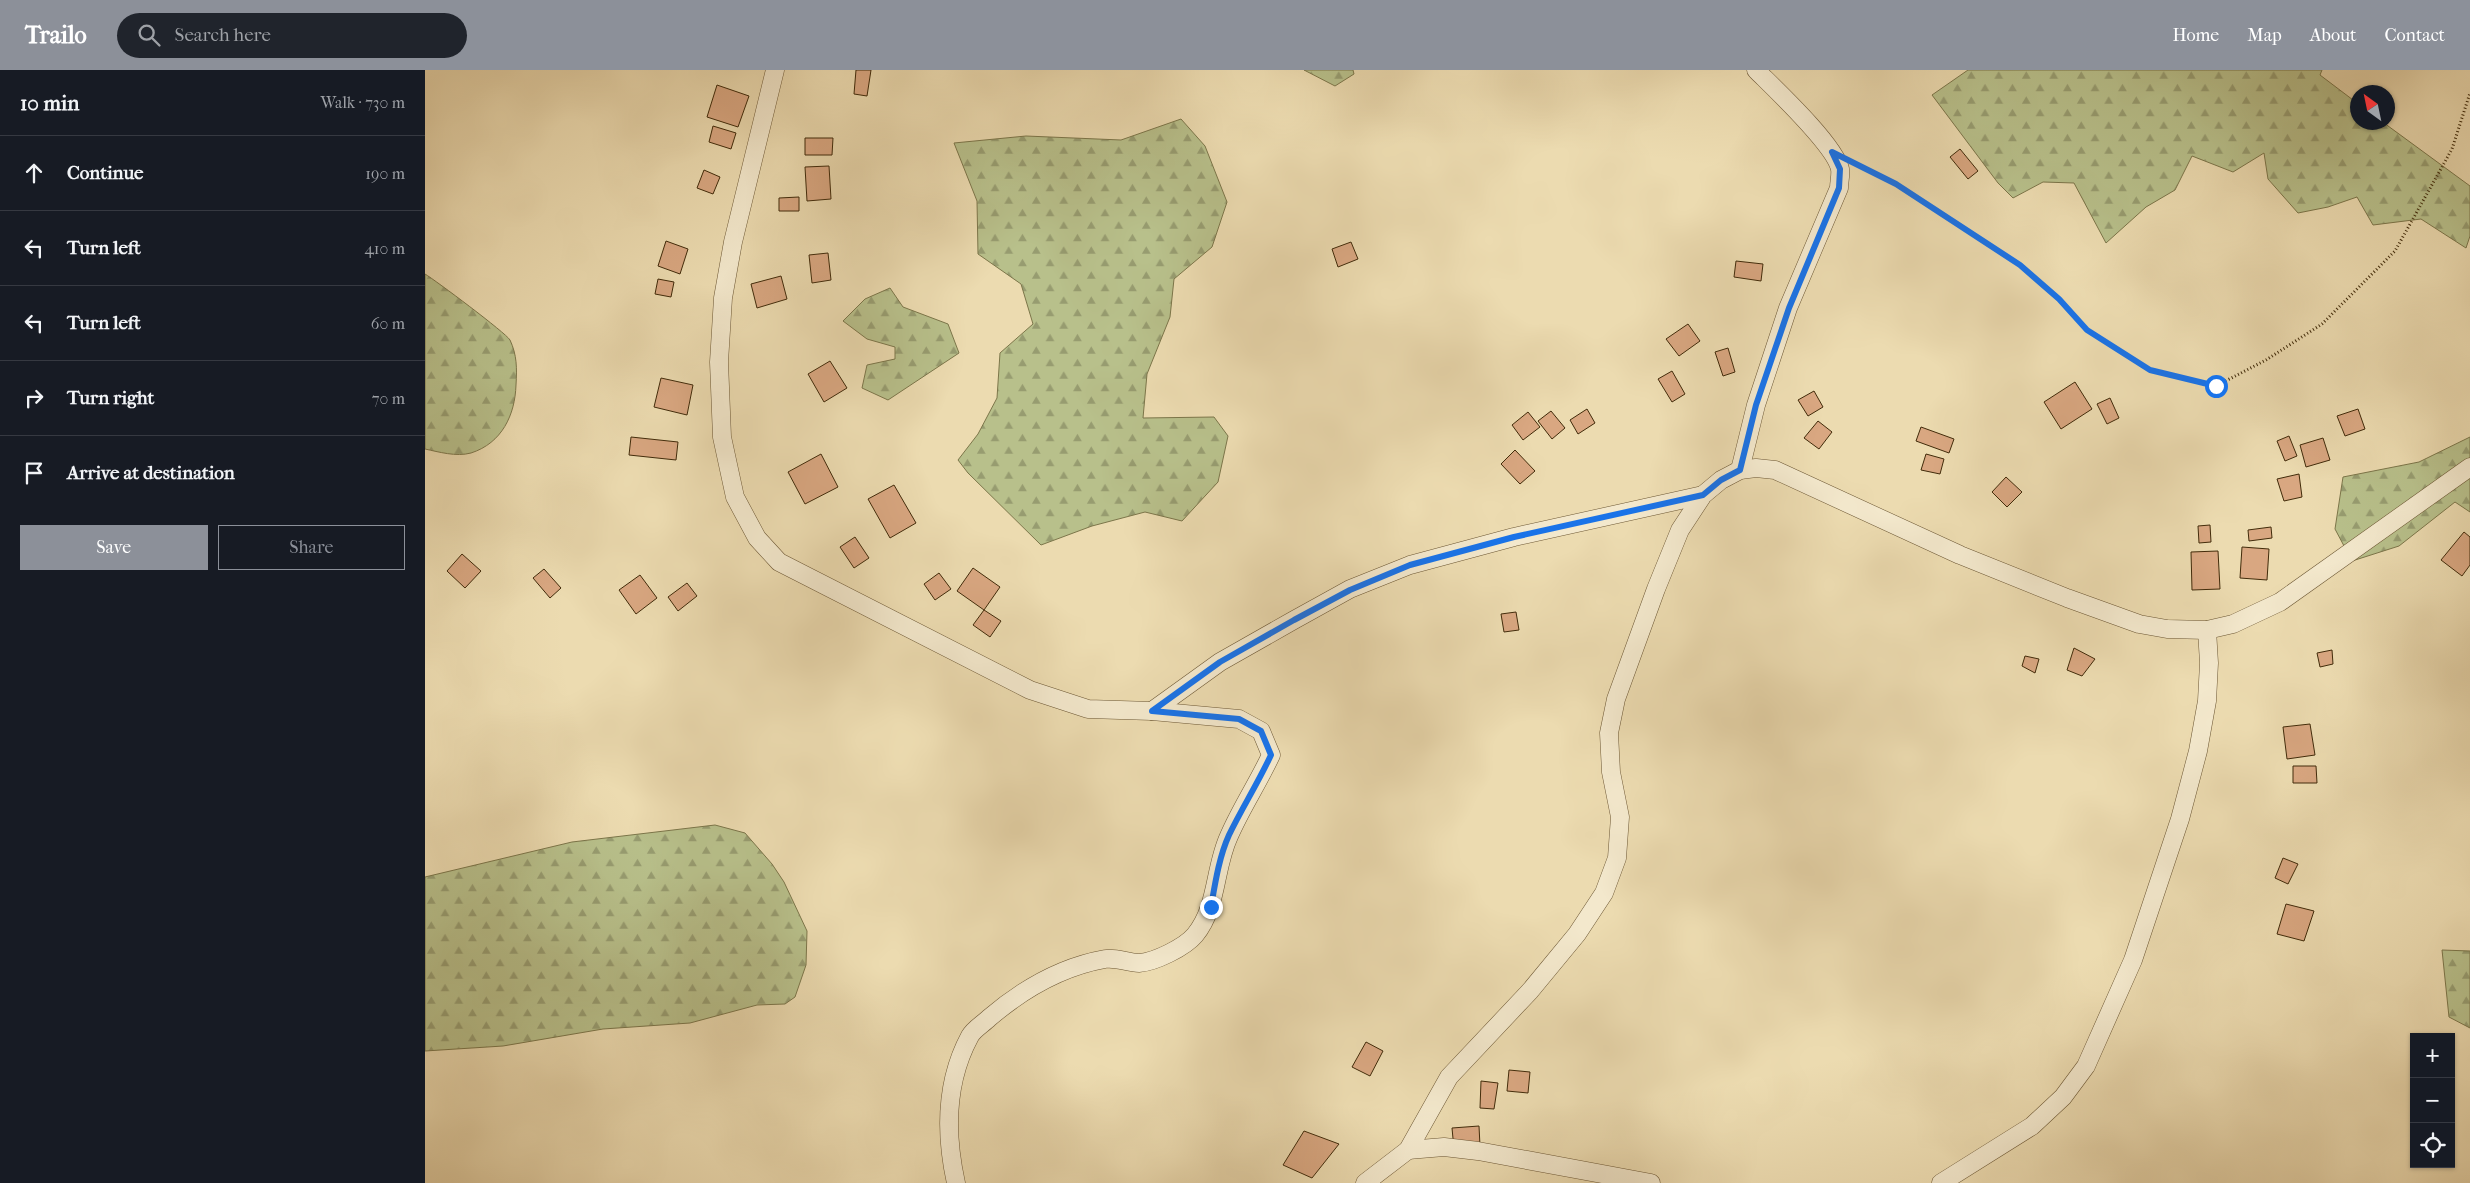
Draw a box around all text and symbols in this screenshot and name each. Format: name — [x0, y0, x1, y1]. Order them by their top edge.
search box — [117, 13, 467, 58]
text: Trailo — [25, 21, 87, 49]
icon: search — [135, 21, 163, 49]
text: Search here — [175, 24, 271, 46]
text: Home — [2172, 25, 2219, 46]
text: Map — [2247, 25, 2282, 46]
text: About — [2310, 25, 2356, 46]
text: Contact — [2384, 25, 2445, 46]
north arrow — [2350, 85, 2395, 130]
text: 10 min — [20, 91, 79, 115]
text: Walk · 730 m — [320, 93, 405, 112]
icon: ahead — [20, 159, 48, 187]
text: Continue — [67, 162, 143, 184]
text: 190 m — [365, 164, 405, 183]
icon: left — [20, 234, 48, 262]
text: Turn left — [67, 237, 141, 259]
text: 410 m — [364, 239, 405, 258]
icon: left — [20, 309, 48, 337]
text: Turn left — [67, 312, 141, 334]
text: 60 m — [371, 314, 405, 333]
route start — [2205, 375, 2228, 398]
icon: right — [20, 384, 48, 412]
text: Turn right — [67, 387, 154, 409]
text: 70 m — [372, 389, 405, 408]
icon: arrive — [20, 459, 48, 487]
text: Arrive at destination — [67, 462, 235, 484]
button: Save — [20, 525, 208, 570]
button: Share — [218, 525, 405, 570]
route end — [1200, 896, 1223, 919]
map controls — [2410, 1033, 2455, 1168]
button: + — [2410, 1033, 2455, 1078]
button: − — [2410, 1078, 2455, 1123]
button: locate — [2410, 1123, 2455, 1168]

